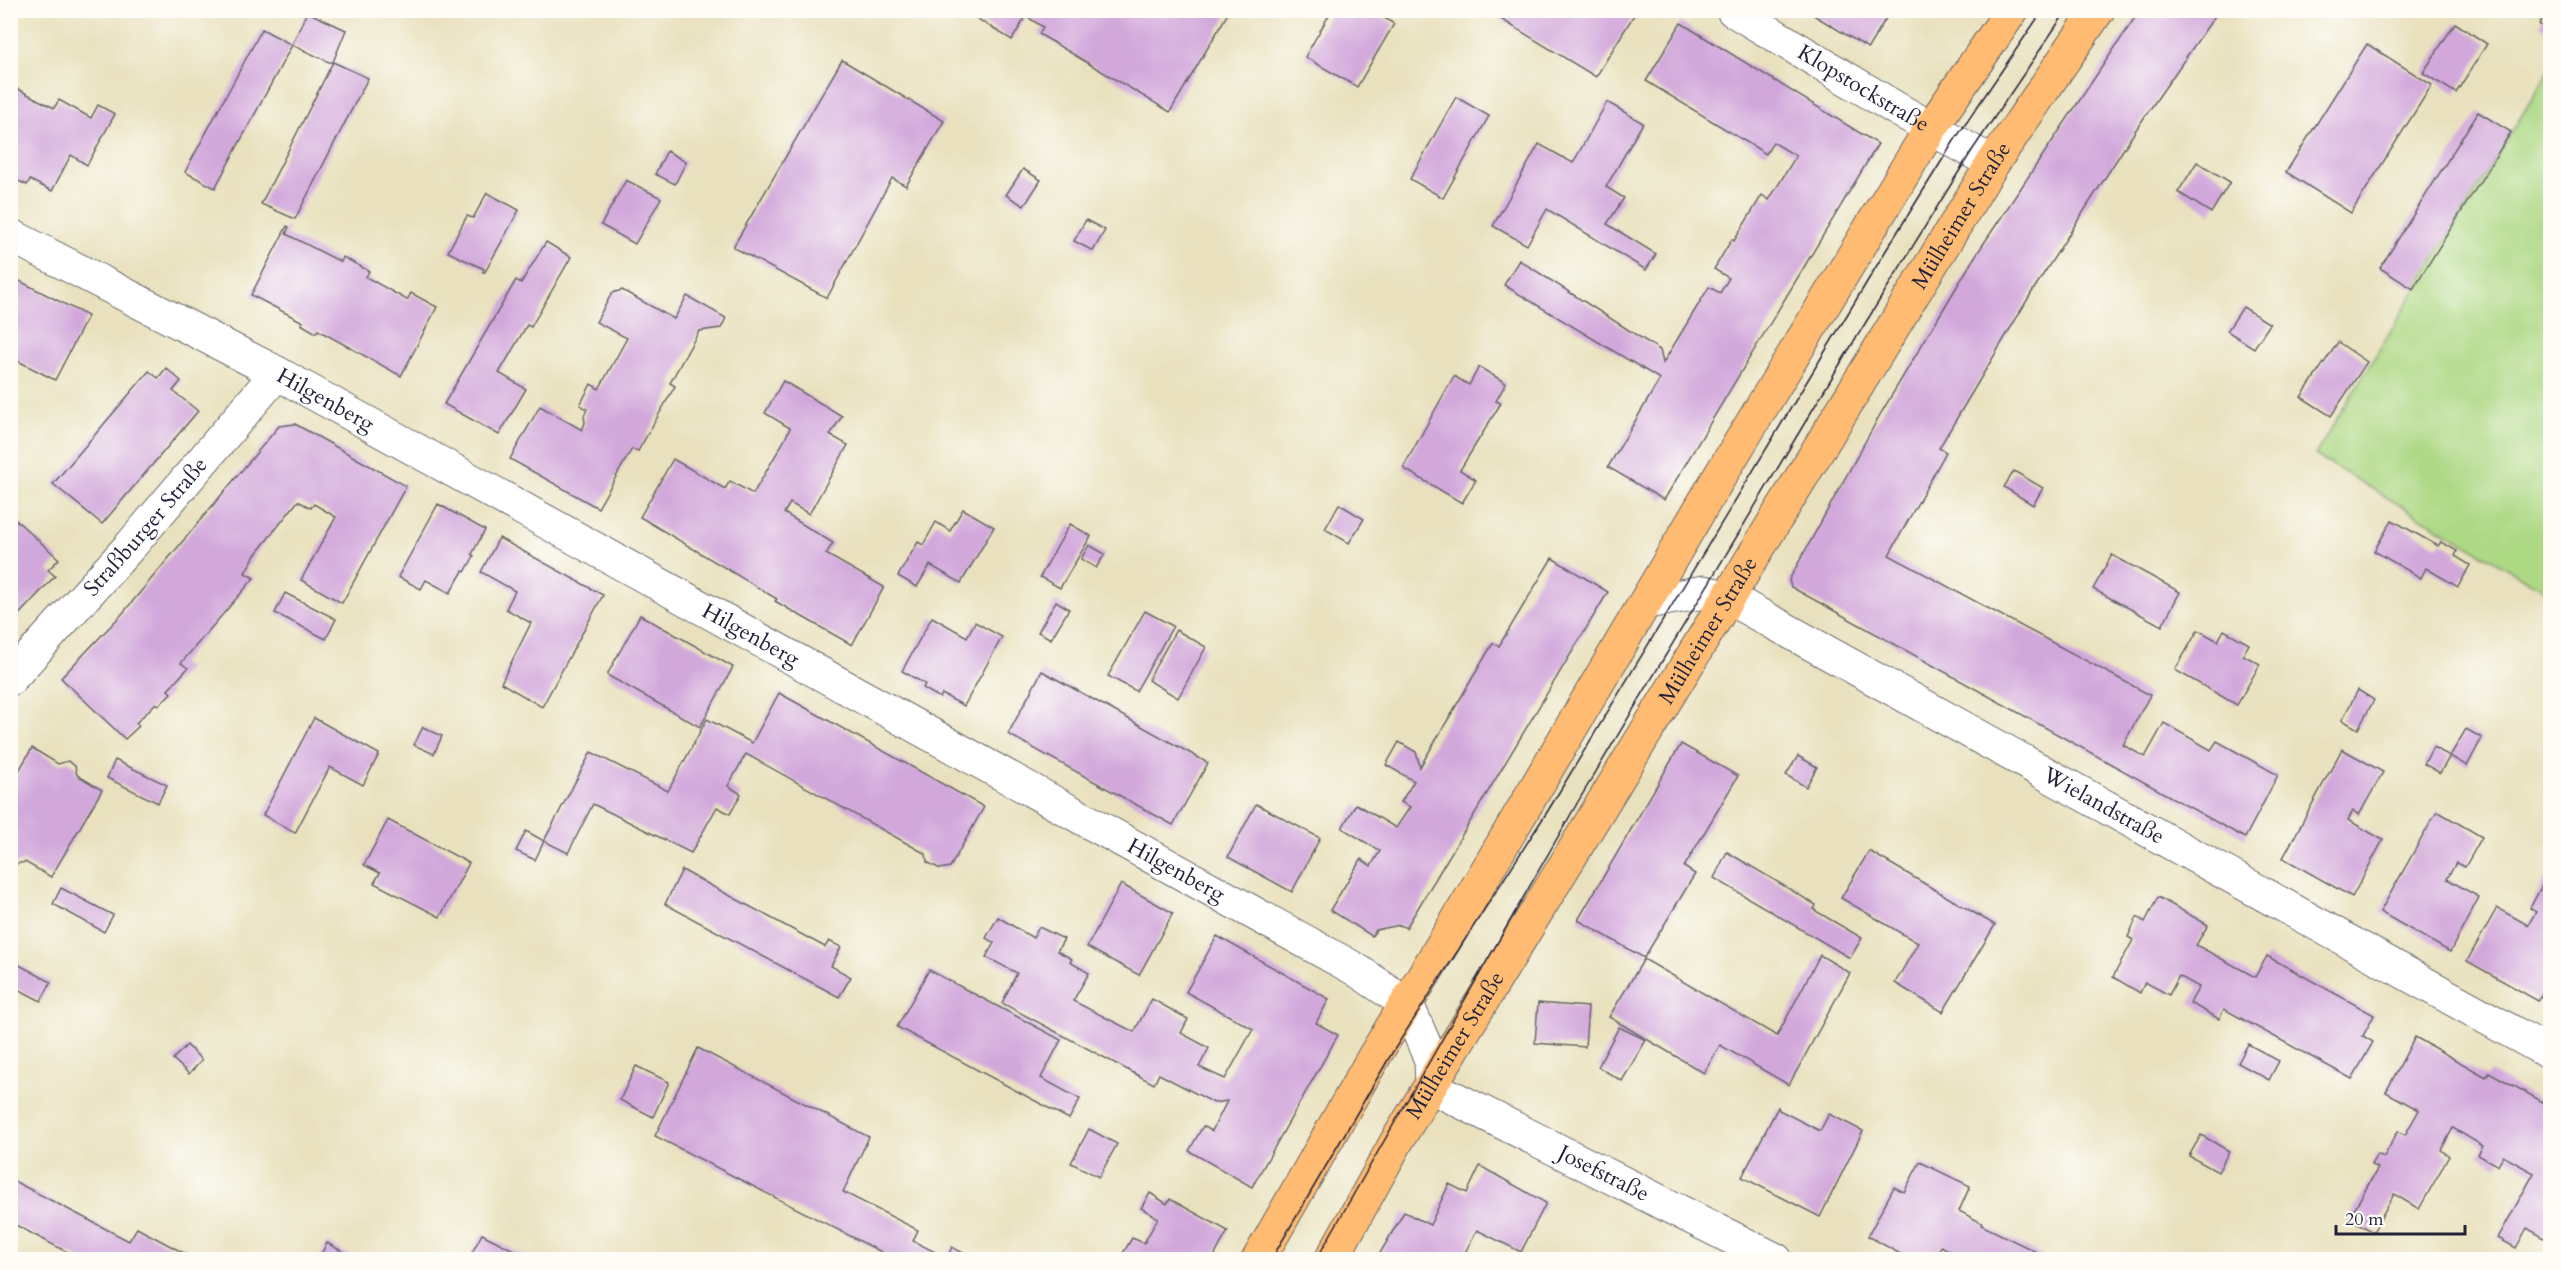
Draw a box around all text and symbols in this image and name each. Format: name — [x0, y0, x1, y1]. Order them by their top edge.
street label: Klopstockstraße — [1792, 37, 1935, 139]
street label: Mülheimer Straße — [1905, 136, 2018, 295]
street label: Hilgenberg — [271, 361, 380, 439]
street label: Straßburger Straße — [77, 451, 214, 603]
street label: Mülheimer Straße — [1652, 551, 1765, 710]
street label: Hilgenberg — [697, 596, 806, 674]
street label: Wielandstraße — [2037, 759, 2170, 851]
street label: Hilgenberg — [1122, 831, 1231, 910]
street label: Mülheimer Straße — [1399, 966, 1512, 1125]
street label: Josefstraße — [1550, 1136, 1654, 1209]
scale bar — [2336, 1198, 2465, 1236]
text: 20 m — [2345, 1207, 2384, 1232]

